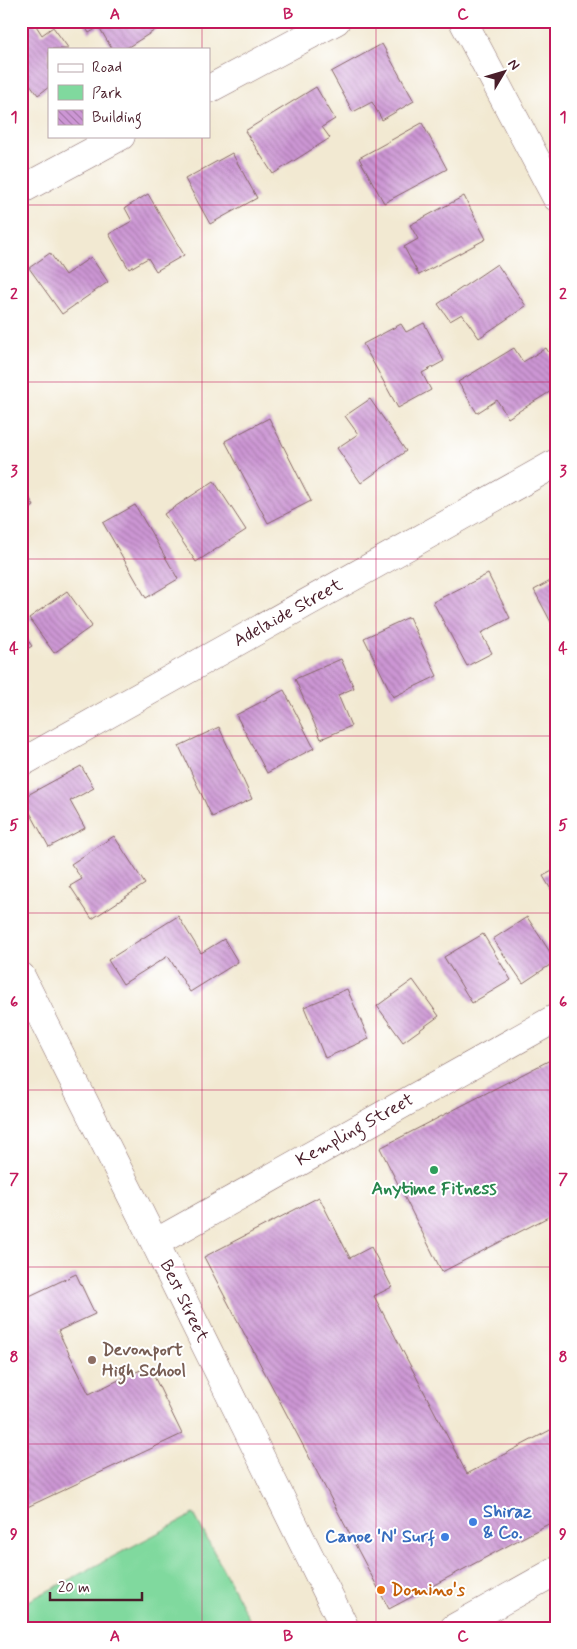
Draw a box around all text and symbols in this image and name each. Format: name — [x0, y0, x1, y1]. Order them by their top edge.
text: A — [110, 4, 120, 25]
text: B — [283, 4, 293, 25]
text: C — [457, 4, 469, 25]
legend — [48, 48, 210, 138]
north arrow — [480, 48, 530, 98]
text: N — [503, 55, 523, 74]
text: Road — [92, 58, 122, 78]
text: Park — [92, 84, 122, 104]
text: 1 — [10, 107, 18, 128]
text: 1 — [559, 107, 567, 128]
text: Building — [92, 108, 142, 129]
text: 2 — [10, 284, 18, 305]
text: 2 — [559, 284, 567, 305]
text: 3 — [10, 461, 18, 482]
text: 3 — [559, 461, 567, 482]
street label: Adelaide Street — [229, 573, 347, 653]
text: 4 — [9, 638, 19, 659]
text: 4 — [558, 638, 568, 659]
text: 5 — [9, 815, 19, 836]
text: 5 — [558, 815, 568, 836]
text: 6 — [10, 992, 18, 1013]
text: 6 — [559, 992, 567, 1013]
street label: Kempling Street — [292, 1088, 419, 1174]
marker: Anytime Fitness — [428, 1164, 440, 1176]
text: 7 — [9, 1169, 19, 1190]
text: 7 — [558, 1169, 568, 1190]
place label: Anytime Fitness — [371, 1177, 497, 1201]
street label: Best Street — [154, 1256, 214, 1347]
place label: Devonport High School — [102, 1338, 186, 1385]
text: 8 — [9, 1347, 19, 1368]
text: 8 — [558, 1347, 568, 1368]
marker: Devonport High School — [86, 1354, 98, 1366]
place label: Shiraz & Co. — [483, 1500, 532, 1545]
marker: Shiraz & Co. — [467, 1516, 479, 1528]
text: 9 — [10, 1524, 18, 1545]
text: 9 — [559, 1524, 567, 1545]
place label: Canoe 'N' Surf — [325, 1525, 435, 1549]
marker: Canoe 'N' Surf — [439, 1531, 451, 1543]
scale bar — [50, 1569, 142, 1601]
text: 20 m — [58, 1578, 90, 1598]
place label: Domino's — [391, 1578, 465, 1602]
marker: Domino's — [375, 1584, 387, 1596]
text: A — [110, 1626, 120, 1647]
text: B — [283, 1626, 293, 1647]
text: C — [457, 1626, 469, 1647]

